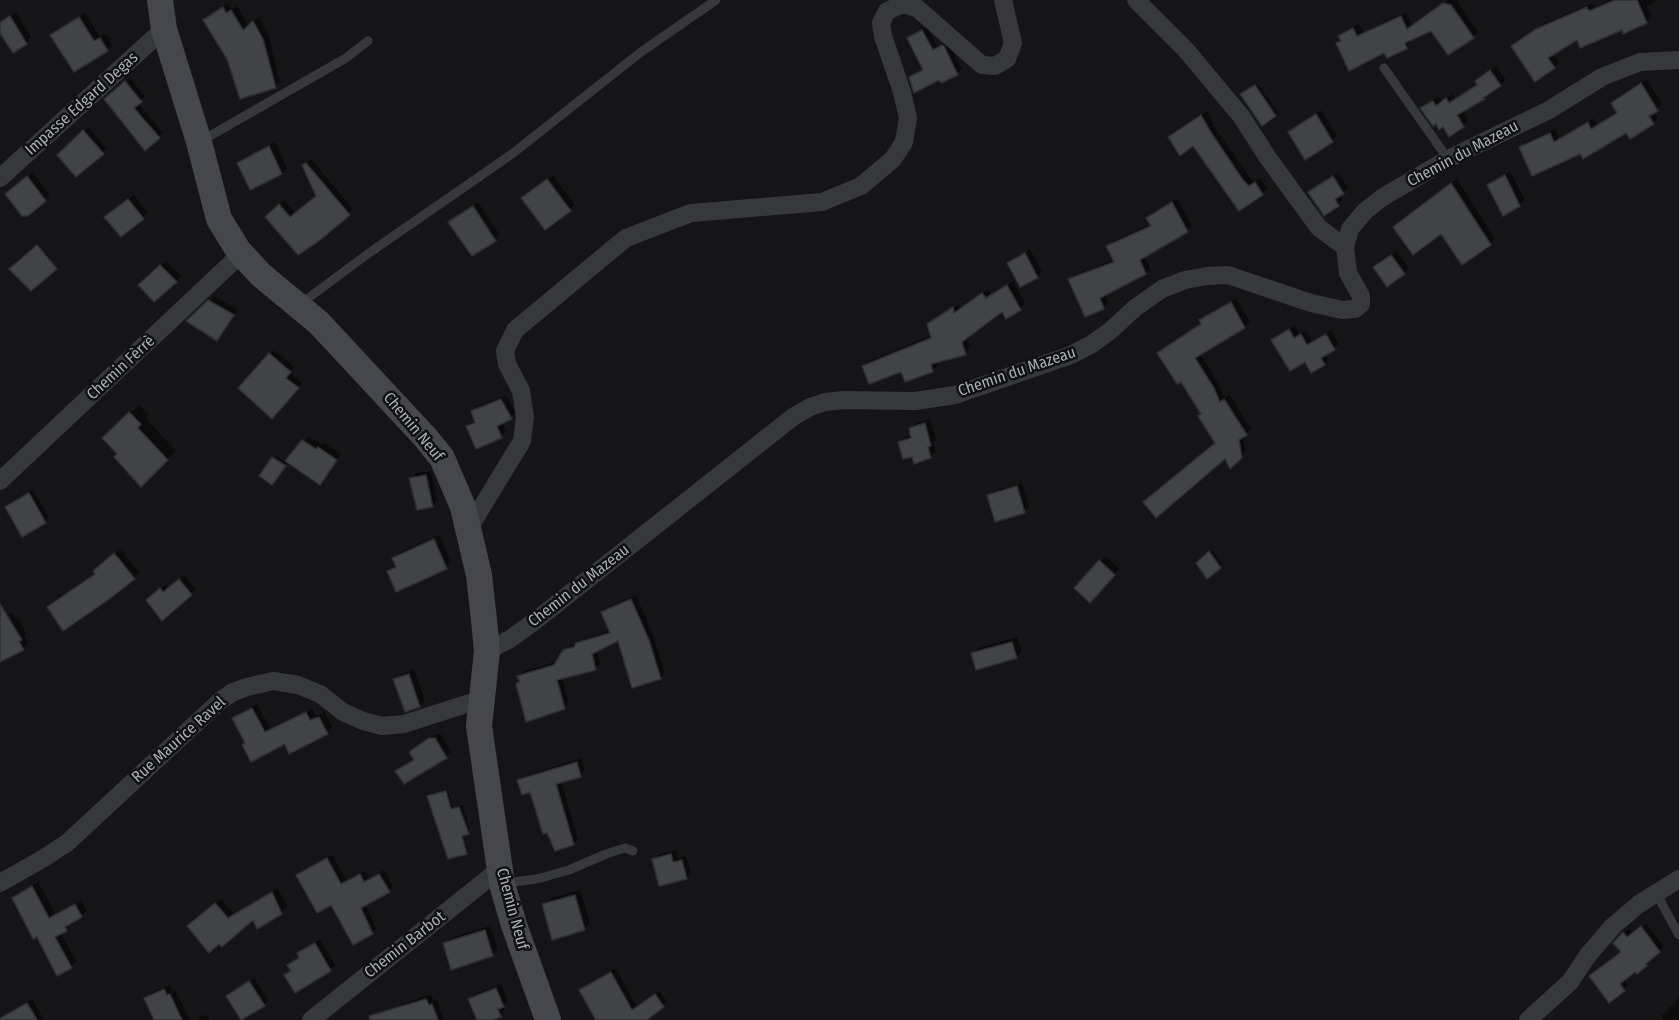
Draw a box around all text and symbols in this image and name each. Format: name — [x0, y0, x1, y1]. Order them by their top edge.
street label: Impasse Edgard Degas — [22, 48, 142, 160]
street label: Chemin du Mazeau — [1404, 117, 1522, 191]
street label: Chemin Fèrrè — [83, 332, 159, 404]
street label: Chemin du Mazeau — [956, 343, 1078, 401]
street label: Chemin Neuf — [379, 389, 447, 465]
street label: Chemin du Mazeau — [525, 541, 633, 631]
street label: Rue Maurice Ravel — [128, 693, 230, 787]
street label: Chemin Neuf — [492, 866, 532, 952]
street label: Chemin Barbot — [361, 908, 449, 982]

